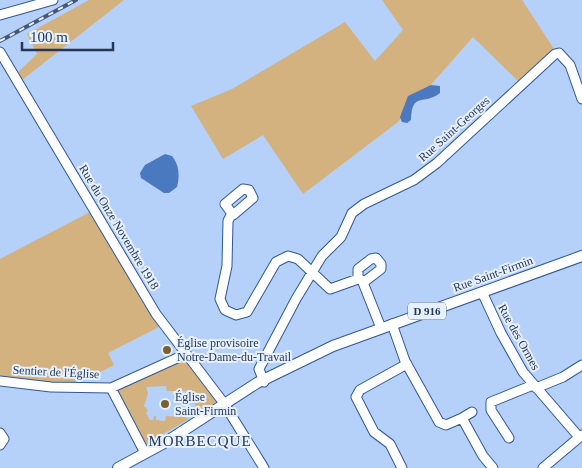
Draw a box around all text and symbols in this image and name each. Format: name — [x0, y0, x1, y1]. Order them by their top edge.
scale bar — [22, 20, 114, 52]
text: 100 m — [30, 29, 68, 45]
street label: Rue Saint-Georges — [416, 93, 493, 165]
street label: Rue du Onze Novembre 1918 — [76, 162, 162, 292]
street label: Rue Saint-Firmin — [451, 253, 535, 295]
road number: D 916 — [408, 302, 446, 320]
street label: Rue des Ormes — [495, 302, 543, 373]
place label: Église provisoire Notre-Dame-du-Travail — [177, 336, 292, 364]
marker: Église provisoire Notre-Dame-du-Travail — [161, 344, 173, 356]
street label: Sentier de l'Église — [12, 363, 100, 381]
place label: Église Saint-Firmin — [175, 390, 236, 418]
marker: Église Saint-Firmin — [159, 398, 171, 410]
district label: MORBECQUE — [148, 433, 252, 449]

